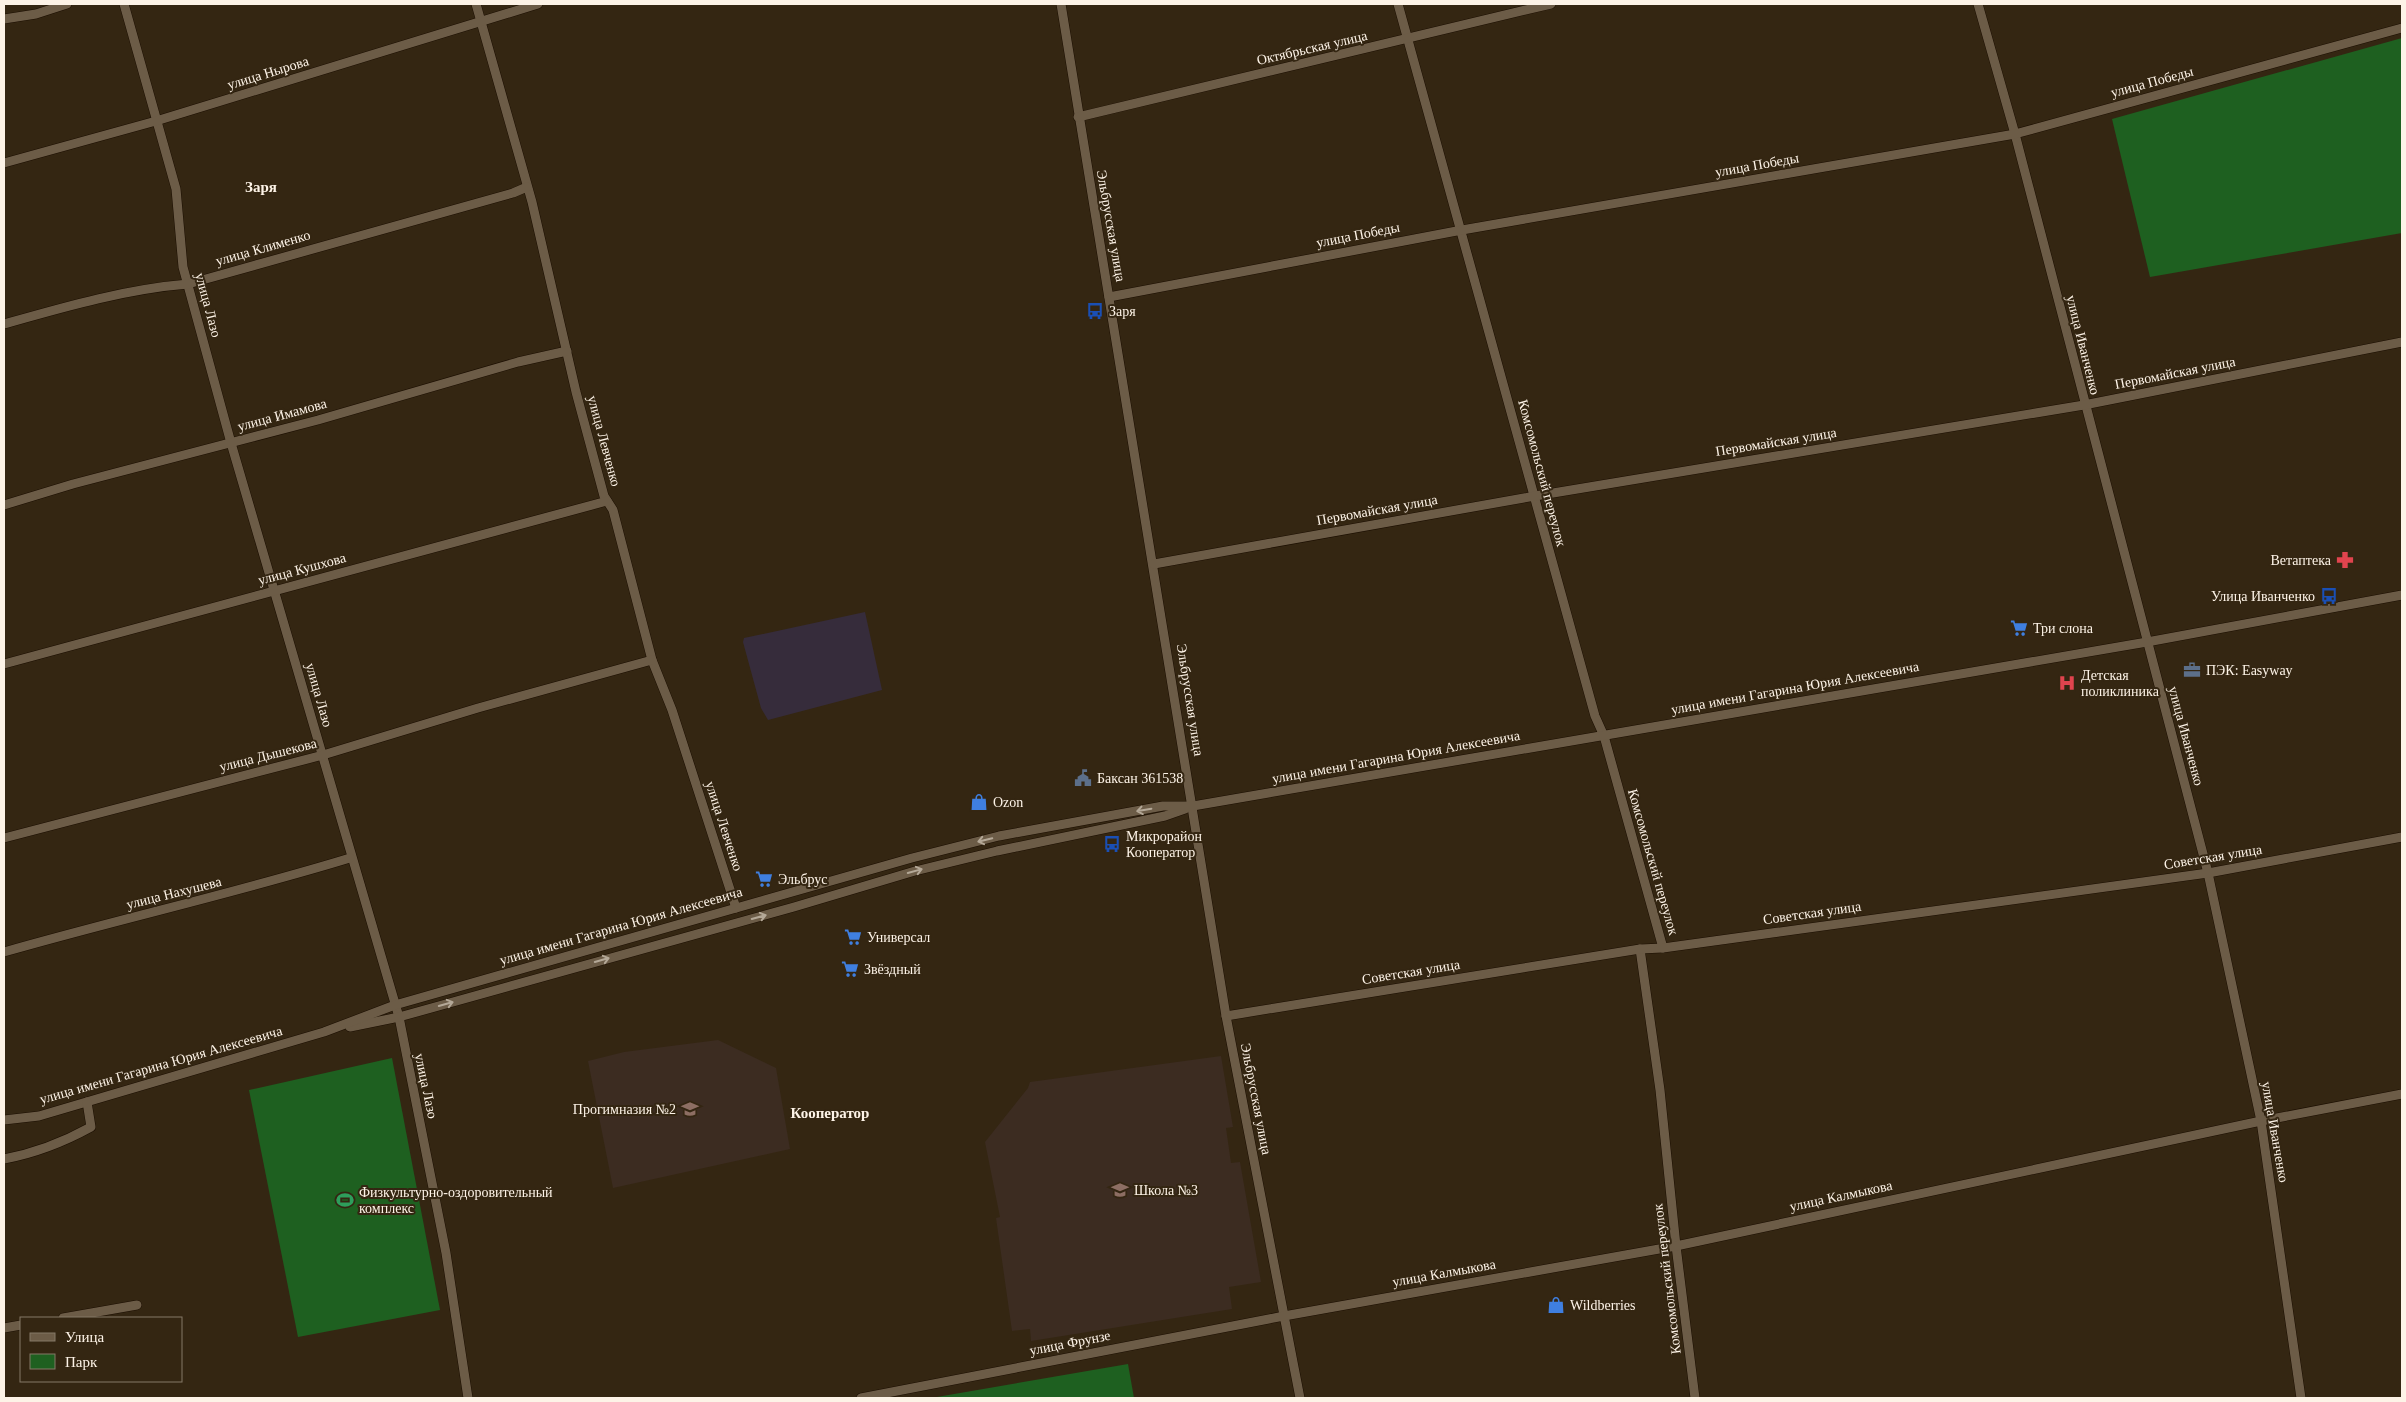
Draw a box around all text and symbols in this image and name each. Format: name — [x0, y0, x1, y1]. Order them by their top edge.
street label: Октябрьская улица — [1255, 28, 1370, 68]
street label: улица Нырова — [226, 53, 311, 92]
street label: улица Победы — [2109, 64, 2195, 100]
street label: улица Победы — [1714, 150, 1801, 180]
street label: Эльбрусская улица — [1094, 169, 1128, 284]
district label: Заря — [245, 179, 277, 195]
street label: улица Победы — [1315, 219, 1402, 250]
street label: улица Клименко — [214, 227, 312, 269]
street label: улица Лазо — [192, 271, 224, 339]
street label: улица Иванченко — [2063, 294, 2103, 396]
bus stop icon: Заря — [1085, 301, 1105, 321]
place label: Заря — [1109, 304, 1136, 319]
street label: Первомайская улица — [2113, 354, 2237, 392]
street label: улица Левченко — [585, 394, 623, 488]
street label: улица Имамова — [236, 396, 329, 434]
street label: Комсомольский переулок — [1515, 398, 1569, 548]
street label: Первомайская улица — [1714, 425, 1838, 459]
street label: Первомайская улица — [1315, 492, 1439, 528]
street label: улица Кушхова — [256, 550, 348, 588]
pharmacy icon: Ветаптека — [2335, 550, 2355, 570]
place label: Ветаптека — [2271, 553, 2332, 568]
bus stop icon: Улица Иванченко — [2319, 586, 2339, 606]
place label: Улица Иванченко — [2211, 589, 2315, 604]
supermarket icon: Три слона — [2009, 618, 2029, 638]
place label: Три слона — [2033, 621, 2094, 636]
street label: Эльбрусская улица — [1174, 643, 1206, 758]
street label: улица имени Гагарина Юрия Алексеевича — [1670, 659, 1921, 717]
office icon: ПЭК: Easyway — [2182, 660, 2202, 680]
street label: улица Лазо — [303, 661, 335, 729]
place label: ПЭК: Easyway — [2206, 663, 2293, 678]
place label: Детская поликлиника — [2081, 668, 2160, 699]
hospital icon: Детская поликлиника — [2057, 673, 2077, 693]
street label: улица Иванченко — [2166, 685, 2206, 787]
street label: улица имени Гагарина Юрия Алексеевича — [1271, 728, 1522, 786]
street label: улица Дышекова — [218, 735, 319, 774]
public building icon: Баксан 361538 — [1073, 768, 1093, 788]
place label: Баксан 361538 — [1097, 771, 1183, 786]
street label: улица Левченко — [702, 779, 746, 873]
street label: Комсомольский переулок — [1625, 787, 1681, 937]
shop icon: Ozon — [969, 792, 989, 812]
place label: Ozon — [993, 795, 1023, 810]
one-way arrow — [1137, 805, 1153, 815]
place label: Микрорайон Кооператор — [1126, 829, 1202, 860]
bus stop icon: Микрорайон Кооператор — [1102, 834, 1122, 854]
one-way arrow — [977, 835, 993, 845]
street label: Советская улица — [2163, 842, 2264, 872]
one-way arrow — [906, 866, 922, 875]
supermarket icon: Эльбрус — [754, 869, 774, 889]
place label: Эльбрус — [778, 872, 828, 887]
street label: улица Нахушева — [125, 874, 224, 912]
street label: улица имени Гагарина Юрия Алексеевича — [498, 884, 745, 968]
street label: Советская улица — [1762, 899, 1863, 927]
one-way arrow — [750, 911, 766, 921]
supermarket icon: Универсал — [843, 927, 863, 947]
place label: Универсал — [867, 930, 930, 945]
one-way arrow — [593, 954, 609, 964]
street label: Советская улица — [1361, 957, 1462, 987]
supermarket icon: Звёздный — [840, 959, 860, 979]
place label: Звёздный — [864, 962, 921, 977]
one-way arrow — [437, 999, 453, 1008]
street label: улица имени Гагарина Юрия Алексеевича — [38, 1023, 285, 1107]
street label: Эльбрусская улица — [1238, 1042, 1274, 1157]
street label: улица Лазо — [412, 1052, 440, 1120]
street label: улица Иванченко — [2259, 1080, 2291, 1184]
school or university icon: Прогимназия №2 — [680, 1099, 700, 1119]
place label: Прогимназия №2 — [573, 1102, 676, 1117]
district label: Кооператор — [791, 1105, 869, 1121]
street label: улица Калмыкова — [1788, 1178, 1894, 1214]
school or university icon: Школа №3 — [1110, 1180, 1130, 1200]
place label: Школа №3 — [1134, 1183, 1198, 1198]
place label: Физкультурно-оздоровительный комплекс — [359, 1185, 553, 1216]
sports icon: Физкультурно-оздоровительный комплекс — [335, 1190, 355, 1210]
street label: Комсомольский переулок — [1650, 1203, 1684, 1355]
street label: улица Калмыкова — [1391, 1256, 1498, 1289]
shop icon: Wildberries — [1546, 1295, 1566, 1315]
place label: Wildberries — [1570, 1298, 1636, 1313]
legend — [20, 1317, 182, 1382]
street label: улица Фрунзе — [1028, 1328, 1112, 1358]
text: Улица — [65, 1329, 104, 1345]
text: Парк — [65, 1354, 98, 1370]

